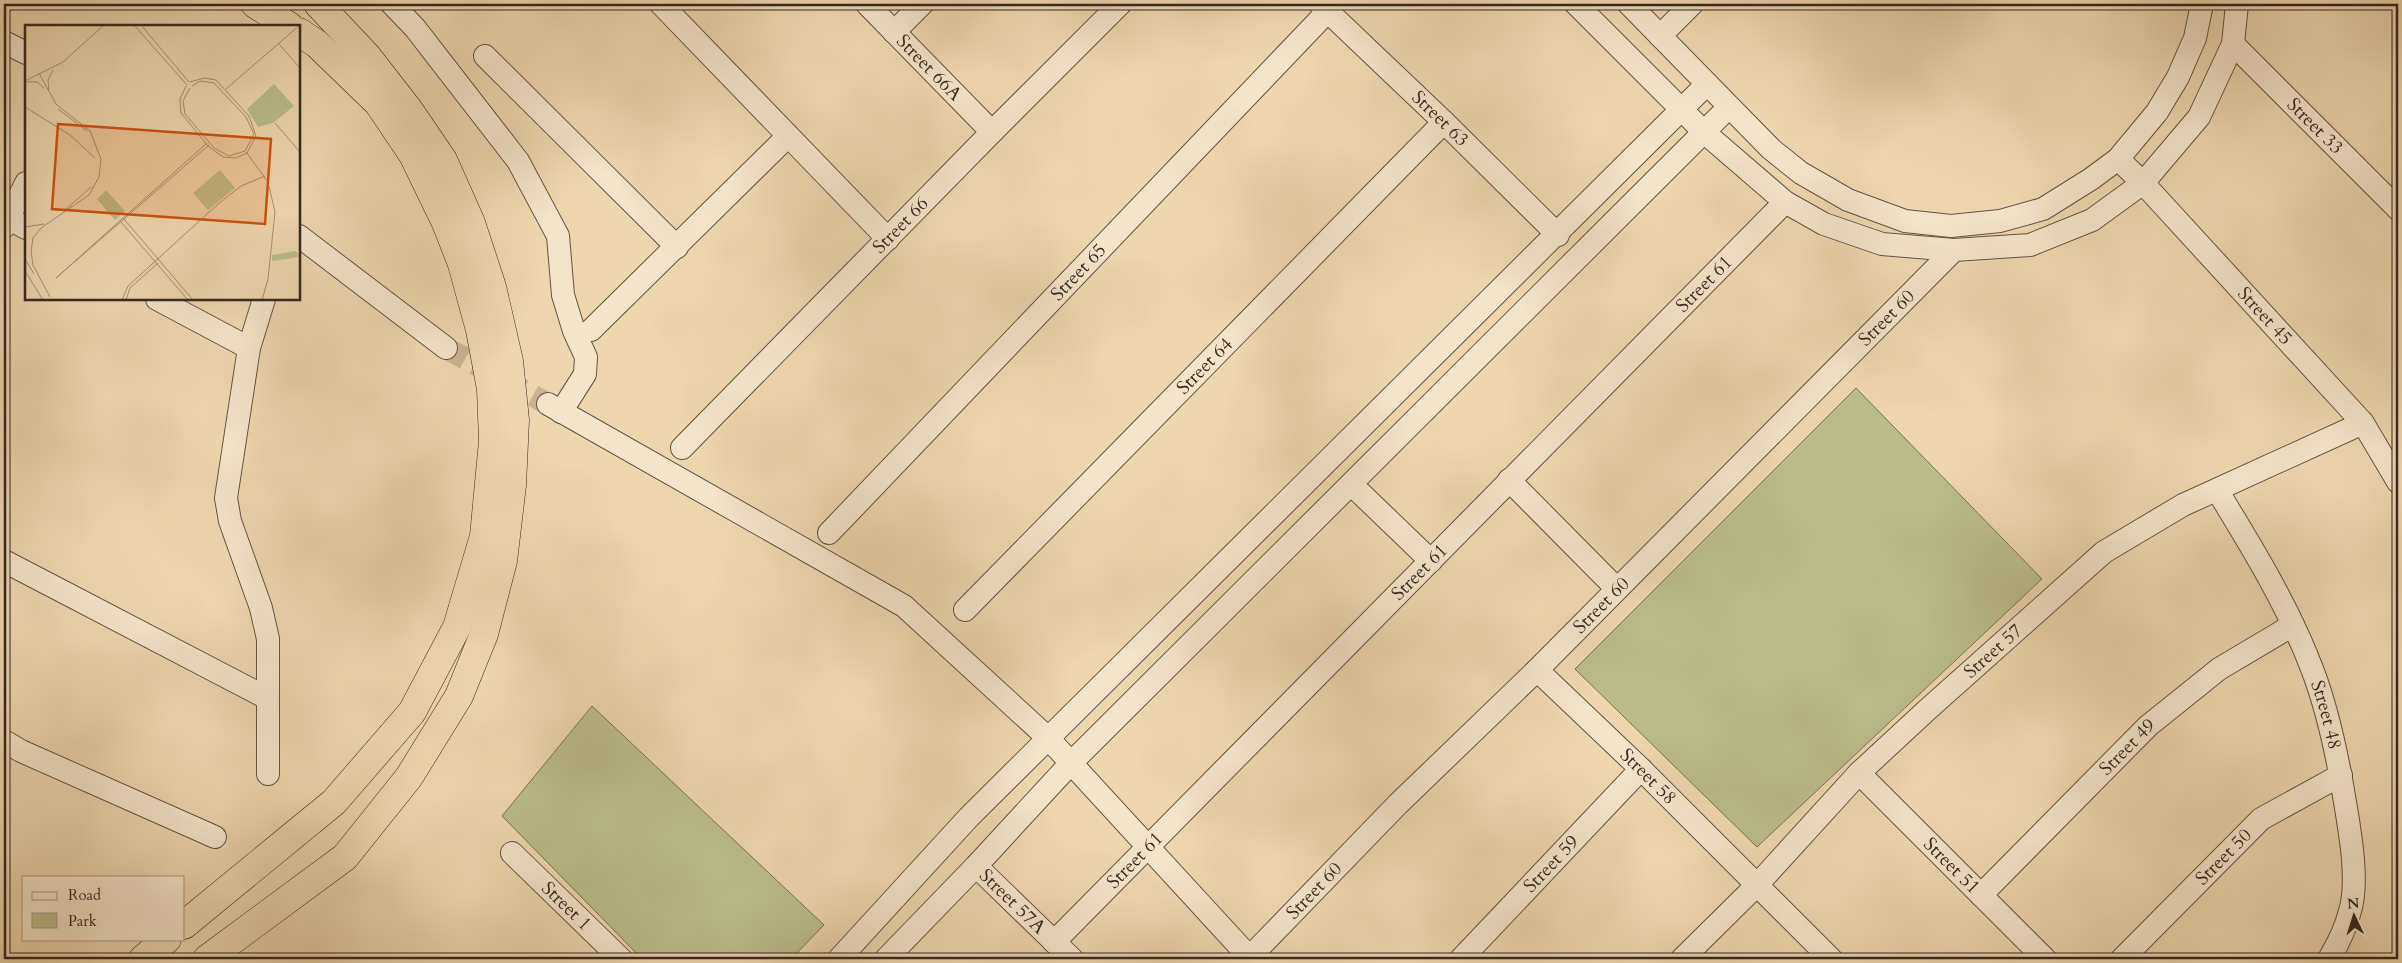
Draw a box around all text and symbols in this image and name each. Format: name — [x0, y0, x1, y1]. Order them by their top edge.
inset map — [25, 25, 300, 300]
street label: Street 66A — [891, 29, 968, 107]
street label: Street 63 — [1406, 85, 1474, 152]
street label: Street 33 — [2281, 92, 2349, 160]
street label: Street 66 — [867, 191, 934, 259]
street label: Street 65 — [1045, 238, 1112, 306]
street label: Street 61 — [1670, 250, 1738, 318]
street label: Street 45 — [2232, 281, 2298, 351]
street label: Street 60 — [1853, 284, 1921, 352]
street label: Street 64 — [1171, 332, 1239, 400]
street label: Street 61 — [1385, 538, 1453, 606]
street label: Street 60 — [1567, 571, 1635, 639]
street label: Street 57 — [1958, 618, 2028, 684]
street label: Street 48 — [2304, 677, 2348, 752]
street label: Street 49 — [2093, 712, 2161, 781]
street label: Street 58 — [1614, 743, 1682, 810]
street label: Street 50 — [2189, 822, 2258, 891]
street label: Street 61 — [1101, 826, 1169, 894]
street label: Street 59 — [1517, 829, 1585, 898]
street label: Street 51 — [1918, 832, 1986, 900]
street label: Street 60 — [1280, 856, 1348, 925]
street label: Street 57A — [973, 863, 1052, 940]
legend — [22, 876, 185, 940]
street label: Street 1 — [536, 876, 597, 936]
text: Road — [68, 885, 101, 905]
north arrow — [2330, 890, 2380, 940]
text: N — [2346, 894, 2360, 913]
text: Park — [68, 911, 97, 931]

